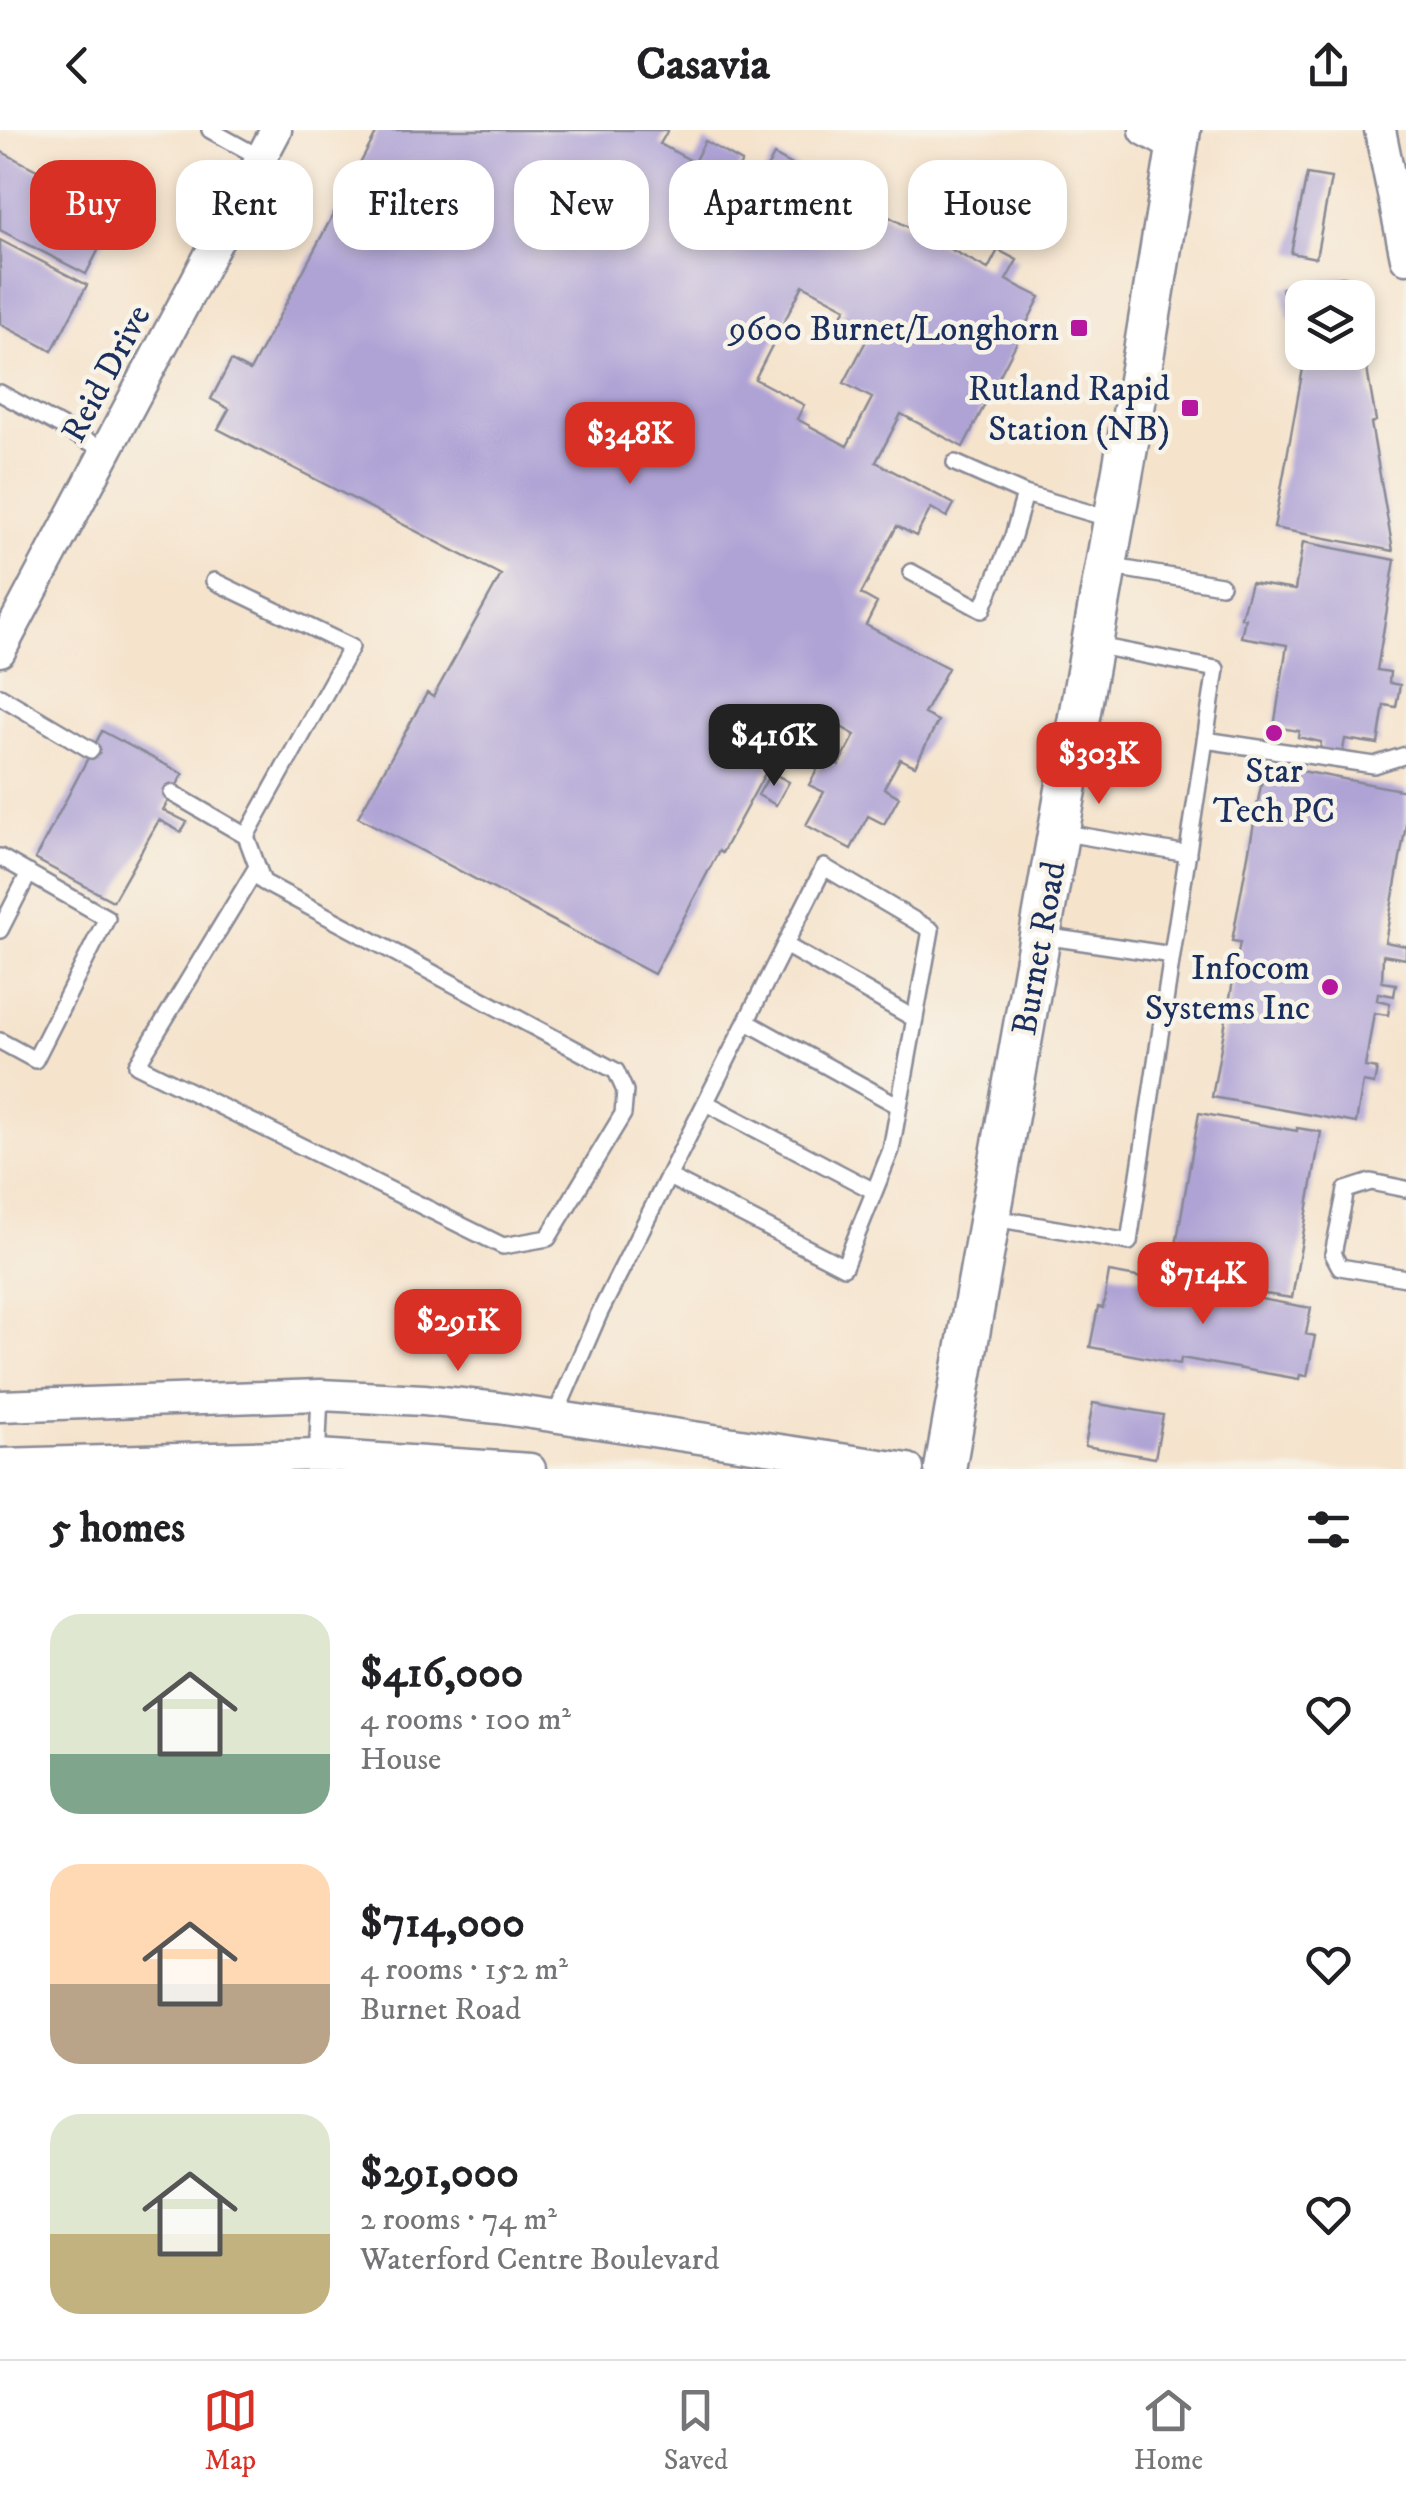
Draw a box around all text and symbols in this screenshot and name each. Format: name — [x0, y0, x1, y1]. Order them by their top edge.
text: Casavia — [636, 37, 770, 93]
icon: back — [50, 38, 105, 93]
icon: share — [1301, 38, 1356, 93]
chip: Buy — [30, 160, 156, 250]
chip: Rent — [176, 160, 313, 250]
chip: Filters — [333, 160, 494, 250]
chip: New — [514, 160, 649, 250]
chip: Apartment — [669, 160, 888, 250]
chip: House — [908, 160, 1067, 250]
map controls — [1285, 280, 1375, 370]
button: layers — [1285, 280, 1375, 370]
street label: Reid Drive — [52, 298, 161, 450]
place label: 9600 Burnet/Longhorn — [727, 308, 1059, 352]
marker: 9600 Burnet/Longhorn — [1068, 317, 1090, 339]
place label: Rutland Rapid Station (NB) — [968, 368, 1171, 452]
marker: Rutland Rapid Station (NB) — [1179, 397, 1201, 419]
pin: $348K — [560, 402, 700, 487]
text: $348K — [587, 414, 673, 454]
pin: $416K — [704, 704, 844, 789]
text: $416K — [731, 716, 817, 756]
pin: $303K — [1029, 722, 1169, 807]
marker: Star Tech PC — [1263, 722, 1285, 744]
text: $303K — [1058, 734, 1140, 774]
place label: Star Tech PC — [1213, 750, 1335, 834]
street label: Burnet Road — [1003, 857, 1077, 1039]
place label: Infocom Systems Inc — [1145, 947, 1310, 1031]
marker: Infocom Systems Inc — [1319, 976, 1341, 998]
pin: $714K — [1133, 1242, 1273, 1327]
text: $714K — [1160, 1254, 1246, 1294]
pin: $291K — [388, 1289, 528, 1374]
text: $291K — [416, 1301, 500, 1341]
icon: filters — [1301, 1502, 1356, 1557]
text: 5 homes — [50, 1503, 185, 1555]
text: $416,000 — [360, 1648, 523, 1700]
icon: home — [130, 1654, 250, 1774]
icon: heart — [1301, 1687, 1356, 1742]
text: 4 rooms · 100 m² — [360, 1700, 571, 1740]
text: House — [360, 1740, 441, 1780]
text: $714,000 — [360, 1898, 525, 1950]
icon: home — [130, 1904, 250, 2024]
icon: heart — [1301, 1937, 1356, 1992]
text: 4 rooms · 152 m² — [360, 1950, 568, 1990]
text: Burnet Road — [360, 1990, 521, 2030]
text: $291,000 — [360, 2148, 519, 2200]
icon: home — [130, 2154, 250, 2274]
icon: heart — [1301, 2187, 1356, 2242]
text: 2 rooms · 74 m² — [360, 2200, 557, 2240]
text: Waterford Centre Boulevard — [360, 2240, 719, 2280]
tab: Map — [203, 2383, 258, 2478]
tab: Saved — [664, 2383, 728, 2478]
tab: Home — [1134, 2383, 1203, 2478]

